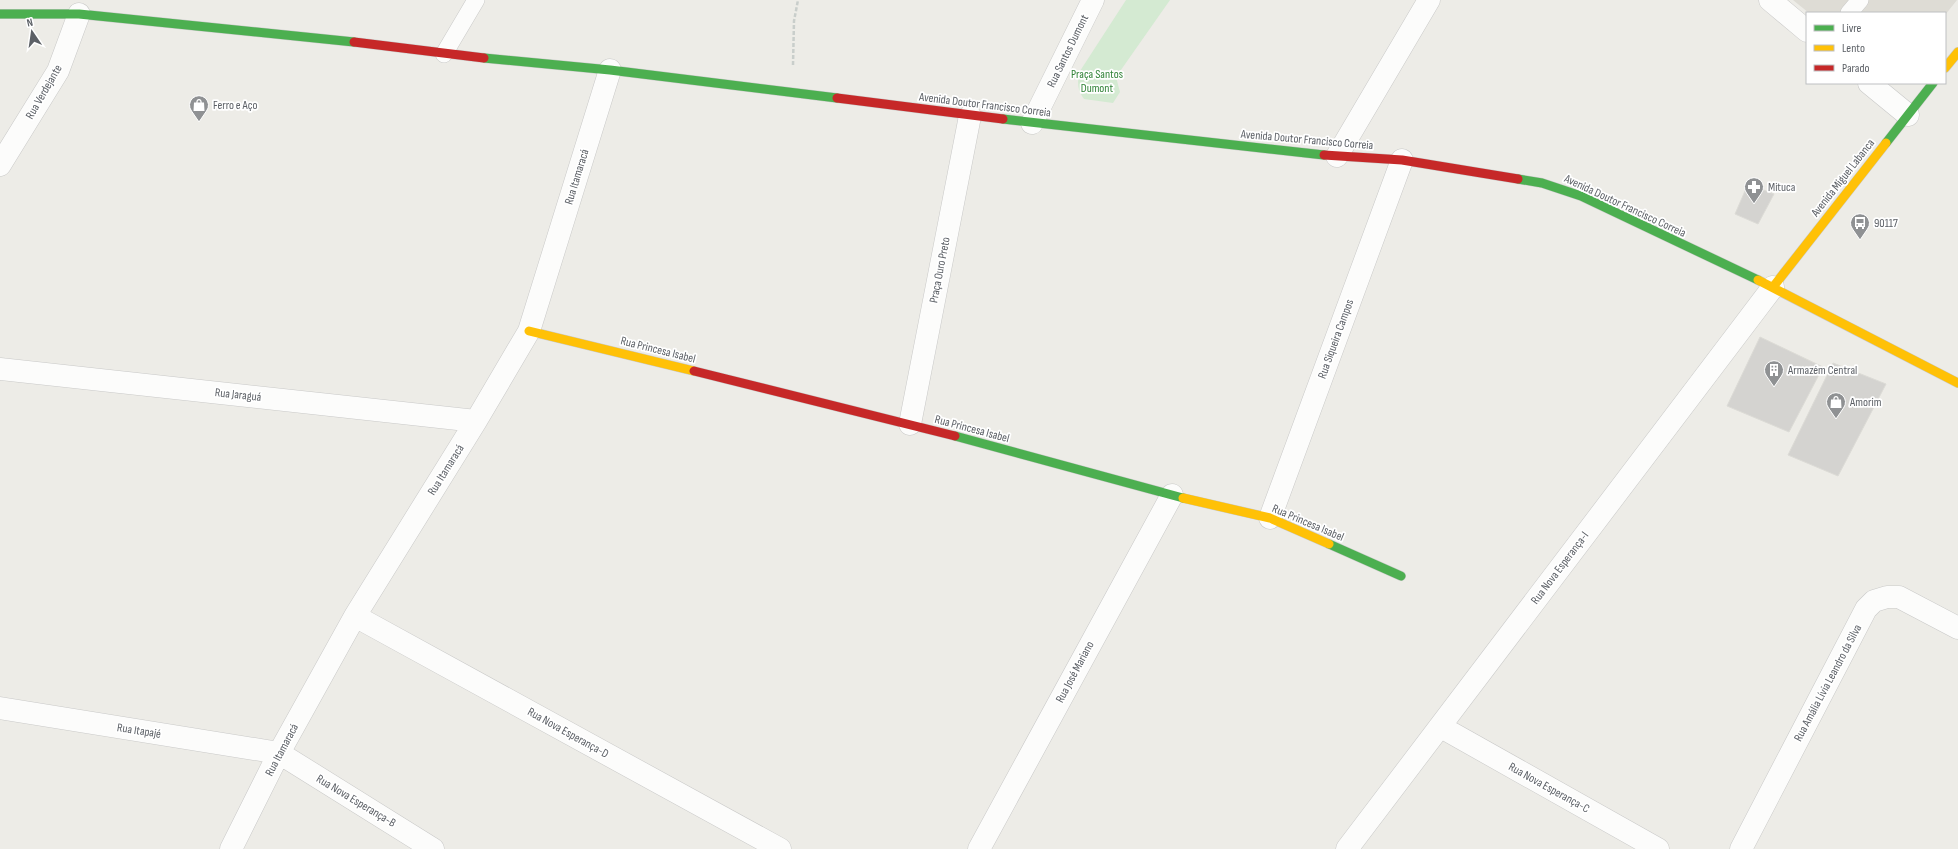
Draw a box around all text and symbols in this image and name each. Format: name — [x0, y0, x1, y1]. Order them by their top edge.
north arrow — [12, 12, 52, 52]
street label: Rua Santos Dumont — [1044, 12, 1092, 90]
legend — [1806, 12, 1946, 84]
text: N — [26, 16, 34, 30]
text: Livre — [1842, 21, 1862, 36]
text: Lento — [1842, 41, 1865, 56]
text: Parado — [1842, 61, 1869, 76]
street label: Rua Verdejante — [22, 62, 66, 122]
park label: Praça Santos Dumont — [1071, 67, 1123, 96]
street label: Avenida Doutor Francisco Correia — [917, 89, 1052, 121]
shop icon: Ferro e Aço — [188, 94, 210, 122]
place label: Ferro e Aço — [213, 98, 258, 113]
street label: Avenida Doutor Francisco Correia — [1239, 127, 1374, 153]
street label: Avenida Miguel Labanca — [1807, 136, 1878, 221]
street label: Rua Itamaracá — [561, 147, 593, 207]
street label: Avenida Doutor Francisco Correia — [1561, 171, 1689, 241]
pharmacy icon: Mituca — [1743, 176, 1765, 204]
place label: Mituca — [1768, 180, 1796, 195]
bus stop icon: 90117 — [1849, 212, 1871, 240]
place label: 90117 — [1874, 216, 1898, 231]
street label: Praça Ouro Preto — [926, 236, 954, 304]
street label: Rua Siqueira Campos — [1315, 297, 1357, 381]
street label: Rua Princesa Isabel — [619, 333, 697, 367]
building icon: Armazém Central — [1763, 359, 1785, 387]
place label: Armazém Central — [1787, 363, 1857, 378]
street label: Rua Jaraguá — [214, 385, 262, 405]
shop icon: Amorim — [1825, 391, 1847, 419]
place label: Amorim — [1849, 395, 1882, 410]
street label: Rua Princesa Isabel — [933, 412, 1011, 446]
street label: Rua Itamaracá — [424, 441, 468, 498]
street label: Rua Princesa Isabel — [1270, 501, 1346, 545]
street label: Rua Nova Esperança-I — [1528, 529, 1592, 607]
street label: Rua Amália Lívia Leandro da Silva — [1791, 622, 1865, 744]
street label: Rua José Mariano — [1052, 639, 1098, 705]
street label: Rua Nova Esperança-D — [525, 704, 611, 762]
street label: Rua Itapajé — [116, 720, 162, 742]
street label: Rua Itamaracá — [262, 721, 302, 779]
street label: Rua Nova Esperança-C — [1506, 759, 1592, 817]
street label: Rua Nova Esperança-B — [313, 771, 399, 831]

